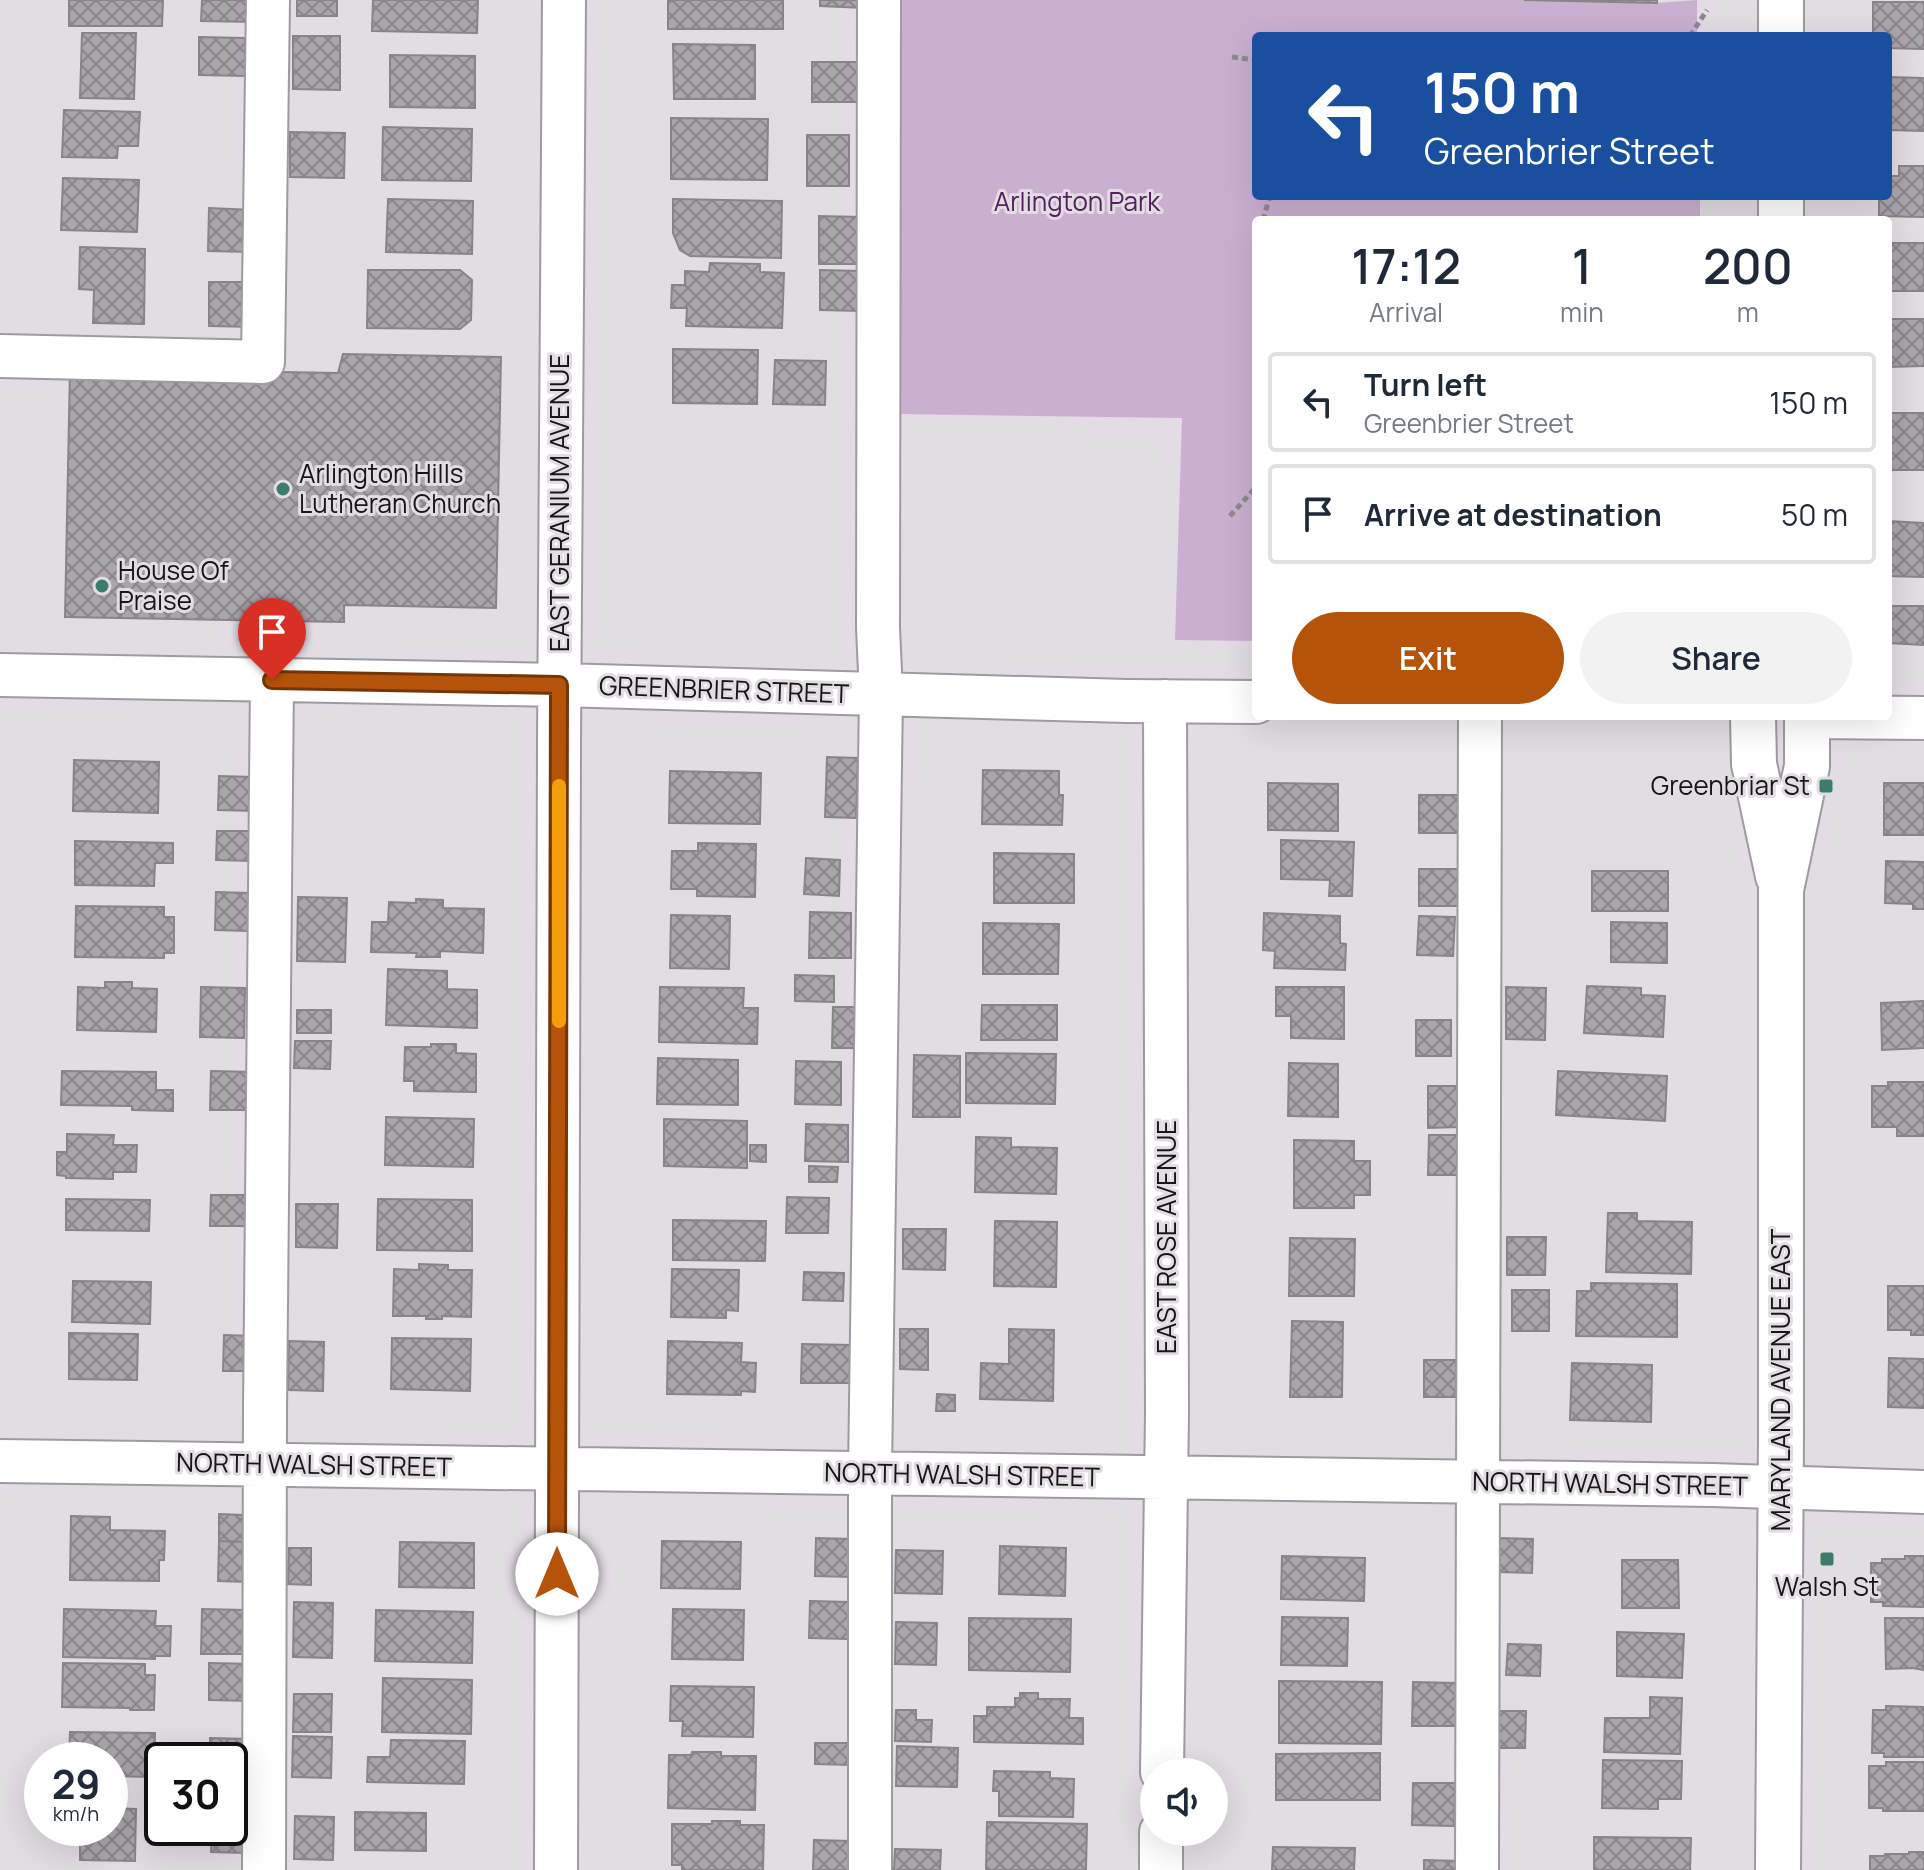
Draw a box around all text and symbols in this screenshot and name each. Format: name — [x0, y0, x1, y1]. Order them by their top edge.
text: 150 m — [1424, 53, 1580, 130]
icon: left — [1292, 64, 1396, 168]
text: Greenbrier Street — [1424, 126, 1715, 175]
park label: Arlington Park — [994, 183, 1161, 219]
text: 17:12 — [1351, 233, 1461, 298]
text: 1 — [1572, 233, 1592, 298]
text: 200 — [1703, 233, 1793, 298]
text: Arrival — [1369, 294, 1443, 330]
text: min — [1560, 294, 1604, 330]
text: m — [1737, 294, 1759, 330]
street label: EAST GERANIUM AVENUE — [541, 354, 577, 652]
text: Turn left — [1364, 364, 1487, 405]
icon: left — [1296, 380, 1340, 424]
text: 150 m — [1769, 382, 1848, 423]
text: Greenbrier Street — [1364, 405, 1574, 441]
place label: Arlington Hills Lutheran Church — [299, 455, 501, 521]
marker: Arlington Hills Lutheran Church — [274, 480, 292, 498]
icon: arrive — [1296, 492, 1340, 536]
text: Arrive at destination — [1364, 494, 1662, 535]
text: 50 m — [1781, 494, 1848, 535]
place label: House Of Praise — [118, 552, 229, 618]
marker: House Of Praise — [93, 577, 111, 595]
pin — [238, 598, 306, 680]
icon: arrive — [250, 610, 294, 654]
button: Exit — [1292, 612, 1564, 704]
button: Share — [1580, 612, 1852, 704]
street label: GREENBRIER STREET — [598, 667, 850, 711]
place label: Greenbriar St — [1651, 767, 1810, 803]
marker: Greenbriar St — [1817, 777, 1835, 795]
street label: EAST ROSE AVENUE — [1148, 1120, 1184, 1354]
street label: MARYLAND AVENUE EAST — [1762, 1228, 1798, 1531]
street label: NORTH WALSH STREET — [176, 1444, 453, 1484]
street label: NORTH WALSH STREET — [824, 1454, 1101, 1494]
street label: NORTH WALSH STREET — [1472, 1463, 1749, 1503]
position arrow — [515, 1532, 599, 1616]
marker: Walsh St — [1818, 1550, 1836, 1568]
place label: Walsh St — [1775, 1568, 1879, 1604]
speed limit sign: 30 — [144, 1742, 248, 1846]
text: 29 — [52, 1756, 100, 1811]
map controls — [1140, 1758, 1228, 1846]
button: sound — [1140, 1758, 1228, 1846]
text: km/h — [53, 1800, 99, 1827]

